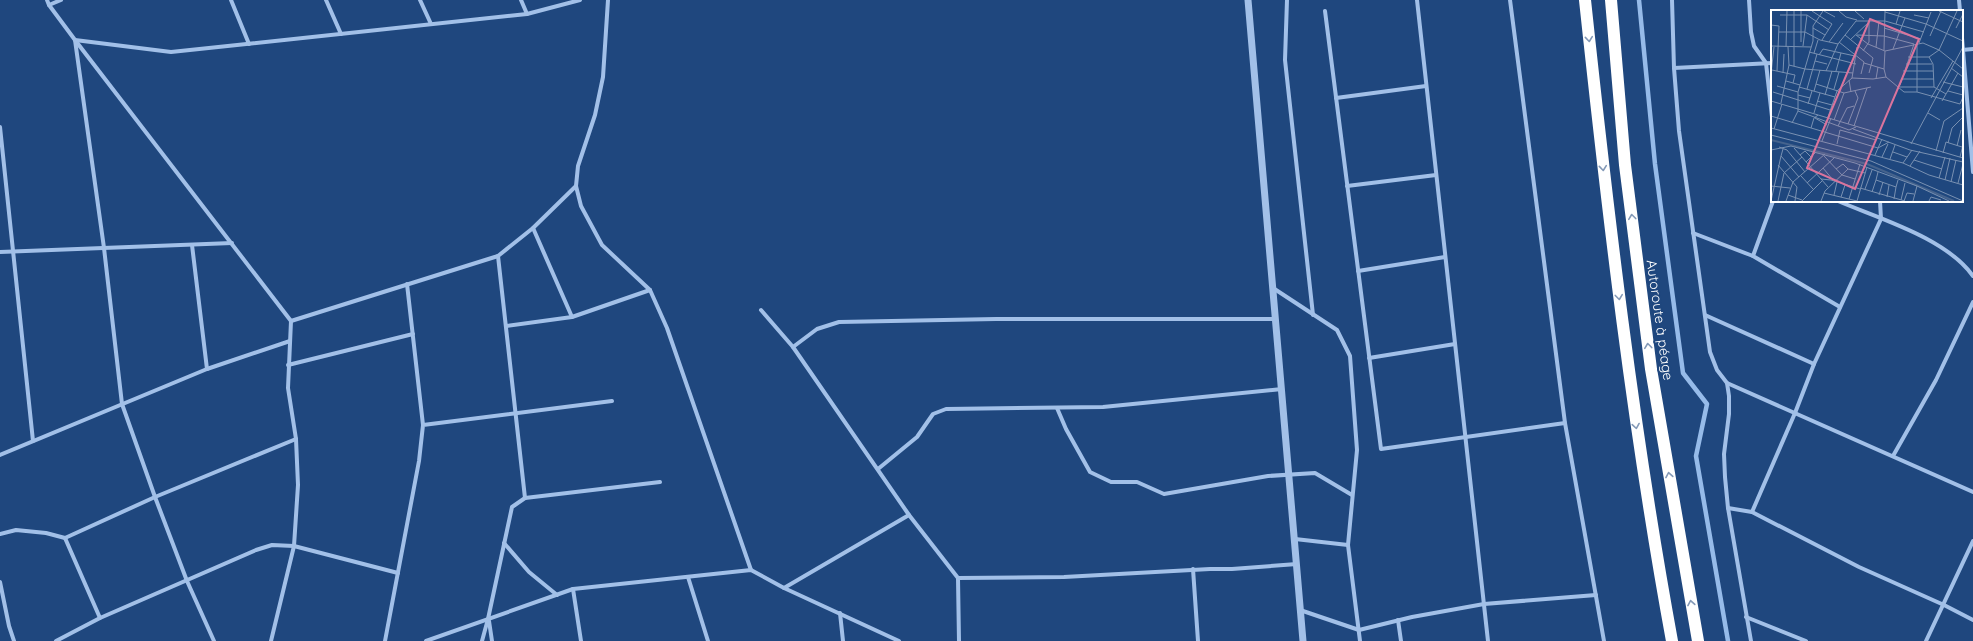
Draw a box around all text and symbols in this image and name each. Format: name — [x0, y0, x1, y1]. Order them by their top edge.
inset map — [1771, 10, 1963, 202]
one-way arrow — [1585, 36, 1594, 42]
one-way arrow — [1598, 165, 1607, 171]
one-way arrow — [1628, 214, 1637, 220]
street label: Autoroute à péage — [1643, 259, 1677, 382]
one-way arrow — [1614, 294, 1623, 300]
one-way arrow — [1644, 343, 1653, 349]
one-way arrow — [1631, 423, 1640, 429]
one-way arrow — [1666, 471, 1674, 478]
one-way arrow — [1688, 600, 1696, 606]

